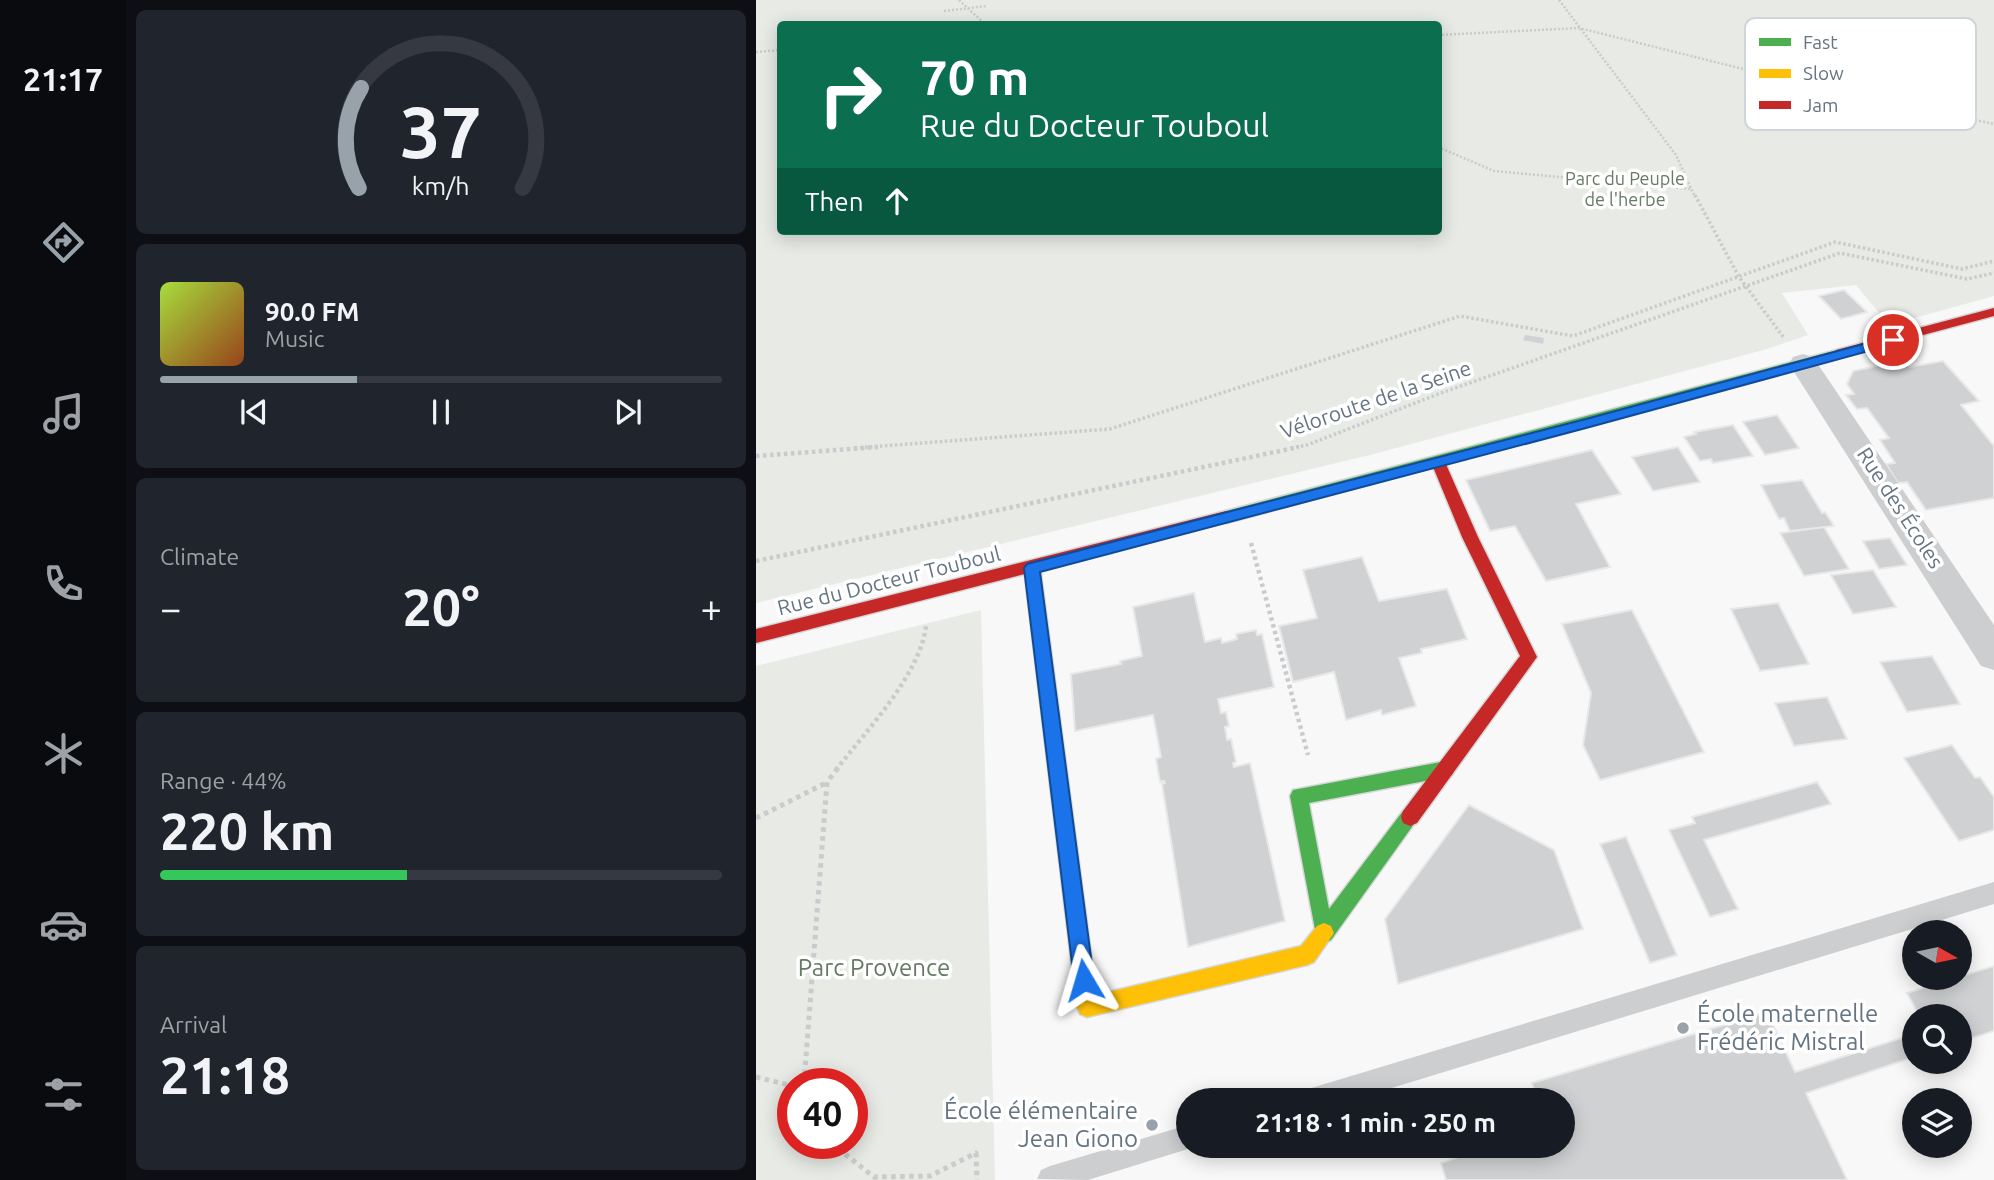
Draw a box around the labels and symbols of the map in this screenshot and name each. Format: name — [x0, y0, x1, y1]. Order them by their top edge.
legend — [1745, 18, 1976, 130]
text: Fast — [1803, 31, 1838, 53]
text: Slow — [1803, 62, 1844, 84]
text: Jam — [1803, 94, 1839, 116]
park label: Parc du Peuple de l'herbe — [1565, 168, 1685, 209]
pin — [1863, 310, 1923, 370]
street label: Véloroute de la Seine — [1277, 355, 1474, 443]
street label: Rue des Écoles — [1853, 443, 1949, 572]
street label: Rue du Docteur Touboul — [775, 541, 1003, 619]
north arrow — [1902, 920, 1972, 990]
position arrow — [1047, 943, 1121, 1017]
park label: Parc Provence — [798, 954, 950, 981]
place label: École maternelle Frédéric Mistral — [1697, 999, 1878, 1055]
marker: École maternelle Frédéric Mistral — [1675, 1020, 1691, 1036]
speed limit sign: 40 — [777, 1068, 868, 1159]
place label: École élémentaire Jean Giono — [944, 1096, 1138, 1152]
marker: École élémentaire Jean Giono — [1144, 1117, 1160, 1133]

